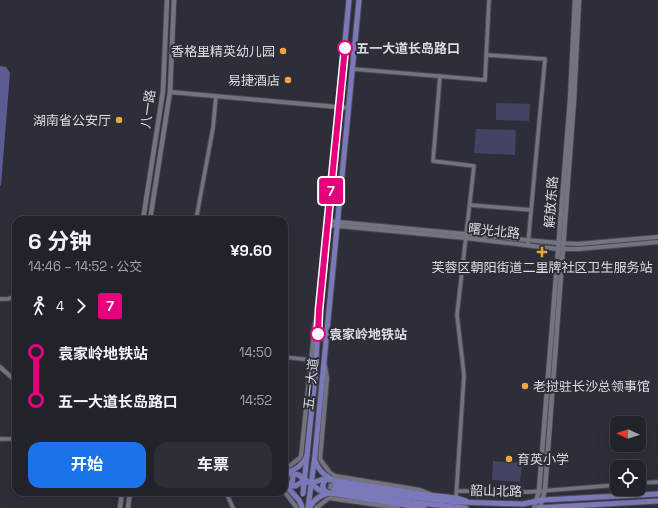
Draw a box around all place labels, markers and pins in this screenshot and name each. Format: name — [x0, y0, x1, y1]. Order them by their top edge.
marker: 五一大道长岛路口 — [337, 40, 353, 56]
place label: 五一大道长岛路口 — [356, 40, 460, 57]
place label: 香格里精英幼儿园 — [171, 43, 275, 60]
marker: 香格里精英幼儿园 — [278, 46, 288, 56]
place label: 易捷酒店 — [228, 72, 280, 89]
marker: 易捷酒店 — [283, 75, 293, 85]
place label: 湖南省公安厅 — [33, 112, 111, 129]
marker: 湖南省公安厅 — [114, 115, 124, 125]
marker: 芙蓉区朝阳街道二里牌社区卫生服务站 — [536, 246, 548, 258]
place label: 芙蓉区朝阳街道二里牌社区卫生服务站 — [431, 259, 653, 276]
marker: 袁家岭地铁站 — [310, 326, 326, 342]
place label: 袁家岭地铁站 — [329, 326, 407, 343]
place label: 老挝驻长沙总领事馆 — [533, 378, 650, 395]
marker: 老挝驻长沙总领事馆 — [520, 381, 530, 391]
place label: 育英小学 — [517, 451, 569, 468]
marker: 育英小学 — [504, 454, 514, 464]

